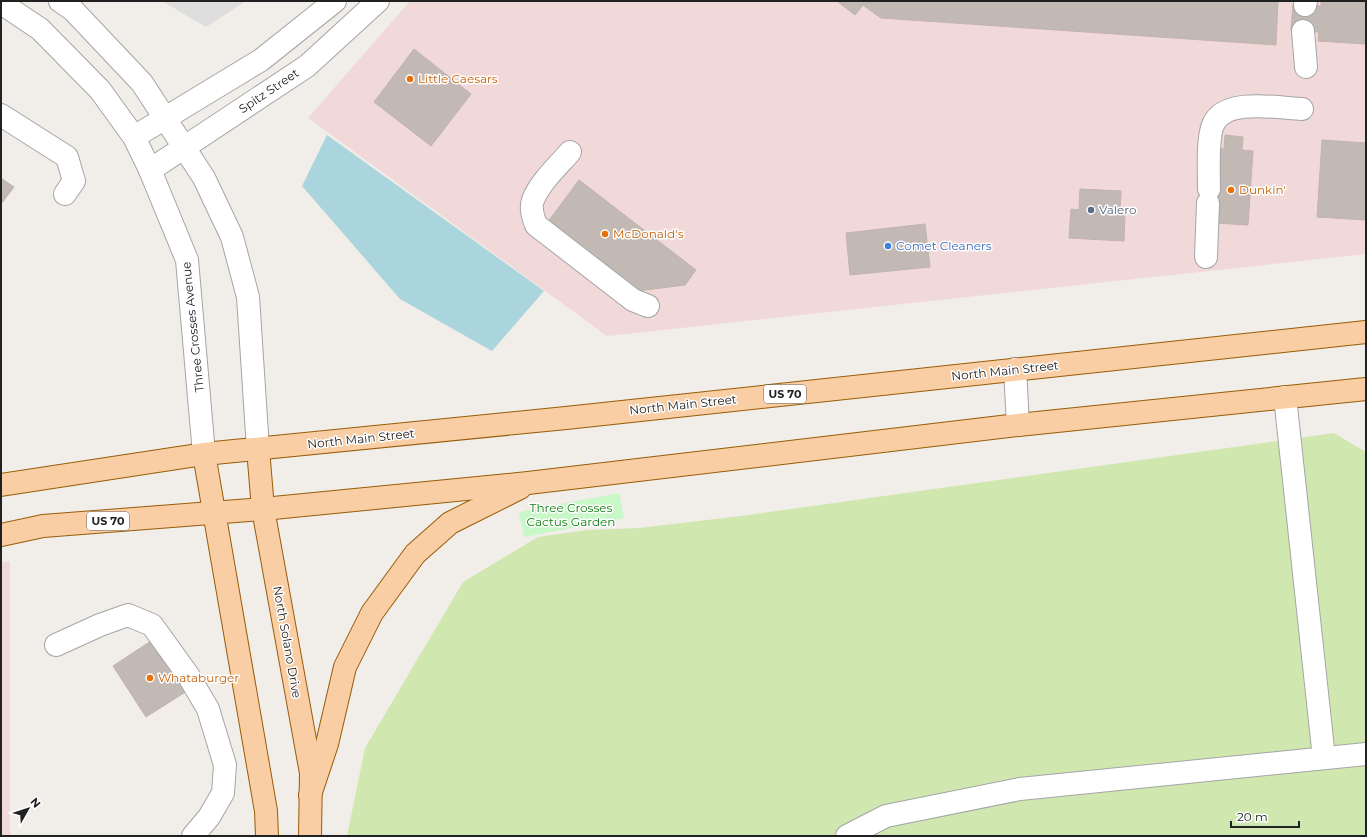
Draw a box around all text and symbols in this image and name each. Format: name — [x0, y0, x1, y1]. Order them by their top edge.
street label: Spitz Street — [236, 65, 302, 116]
place label: Little Caesars — [418, 71, 498, 86]
marker: Little Caesars — [405, 74, 415, 84]
place label: Dunkin' — [1239, 182, 1286, 197]
marker: Dunkin' — [1226, 185, 1236, 195]
place label: Valero — [1099, 202, 1136, 217]
marker: Valero — [1086, 205, 1096, 215]
place label: McDonald's — [613, 226, 684, 241]
marker: McDonald's — [600, 229, 610, 239]
place label: Comet Cleaners — [896, 238, 992, 253]
marker: Comet Cleaners — [883, 241, 893, 251]
street label: Three Crosses Avenue — [178, 261, 207, 393]
street label: North Main Street — [951, 357, 1059, 384]
road number: US 70 — [764, 385, 806, 403]
street label: North Main Street — [629, 391, 737, 418]
street label: North Main Street — [307, 425, 415, 452]
park label: Three Crosses Cactus Garden — [527, 500, 615, 529]
road number: US 70 — [87, 512, 129, 530]
street label: North Solano Drive — [270, 585, 305, 699]
place label: Whataburger — [158, 670, 239, 685]
marker: Whataburger — [145, 673, 155, 683]
north arrow — [8, 789, 48, 829]
text: N — [28, 795, 44, 811]
scale bar — [1231, 803, 1299, 829]
text: 20 m — [1237, 809, 1268, 824]

